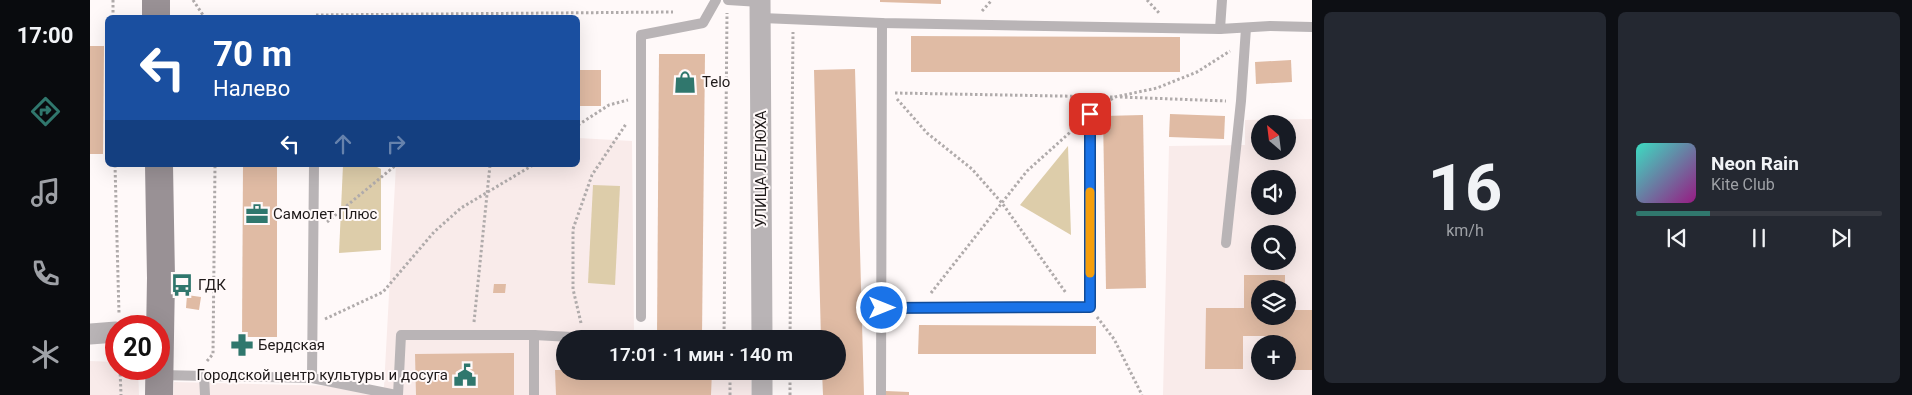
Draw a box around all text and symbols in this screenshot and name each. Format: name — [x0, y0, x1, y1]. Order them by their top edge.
text: 17:00 — [17, 23, 73, 48]
text: 70 m — [213, 34, 292, 75]
icon: left — [130, 35, 195, 100]
shop icon: Telo — [672, 69, 698, 95]
place label: Telo — [702, 73, 730, 91]
text: Налево — [213, 76, 290, 101]
pin — [1069, 93, 1111, 135]
icon: directions — [28, 94, 63, 129]
icon: arrive — [1076, 100, 1104, 128]
street label: УЛИЦА ЛЕЛЮХА — [752, 110, 770, 228]
north arrow — [1251, 115, 1296, 160]
map controls — [1251, 115, 1296, 380]
icon: left — [276, 130, 304, 158]
icon: ahead — [329, 130, 357, 158]
icon: right — [382, 130, 410, 158]
text: 16 — [1428, 150, 1502, 226]
text: Neon Rain — [1711, 152, 1799, 175]
button: sound — [1251, 170, 1296, 215]
icon: music — [28, 175, 63, 210]
text: Kite Club — [1711, 175, 1775, 194]
office icon: Самолет Плюс — [244, 201, 270, 227]
place label: Самолет Плюс — [273, 205, 378, 223]
text: km/h — [1446, 221, 1484, 240]
icon: previous — [1663, 224, 1691, 252]
icon: pause — [1745, 224, 1773, 252]
icon: next — [1827, 224, 1855, 252]
button: search — [1251, 225, 1296, 270]
icon: phone — [28, 256, 63, 291]
bus stop icon: ГДК — [169, 272, 195, 298]
place label: ГДК — [198, 276, 226, 294]
button: layers — [1251, 280, 1296, 325]
position arrow — [855, 281, 907, 333]
speed limit sign: 20 — [105, 315, 170, 380]
pharmacy icon: Бердская — [229, 332, 255, 358]
button: + — [1251, 335, 1296, 380]
place label: Бердская — [258, 336, 325, 354]
icon: climate — [28, 337, 63, 372]
text: 17:01 · 1 мин · 140 m — [609, 343, 793, 366]
public building icon: Городской центр культуры и досуга — [452, 362, 478, 388]
place label: Городской центр культуры и досуга — [197, 366, 448, 384]

